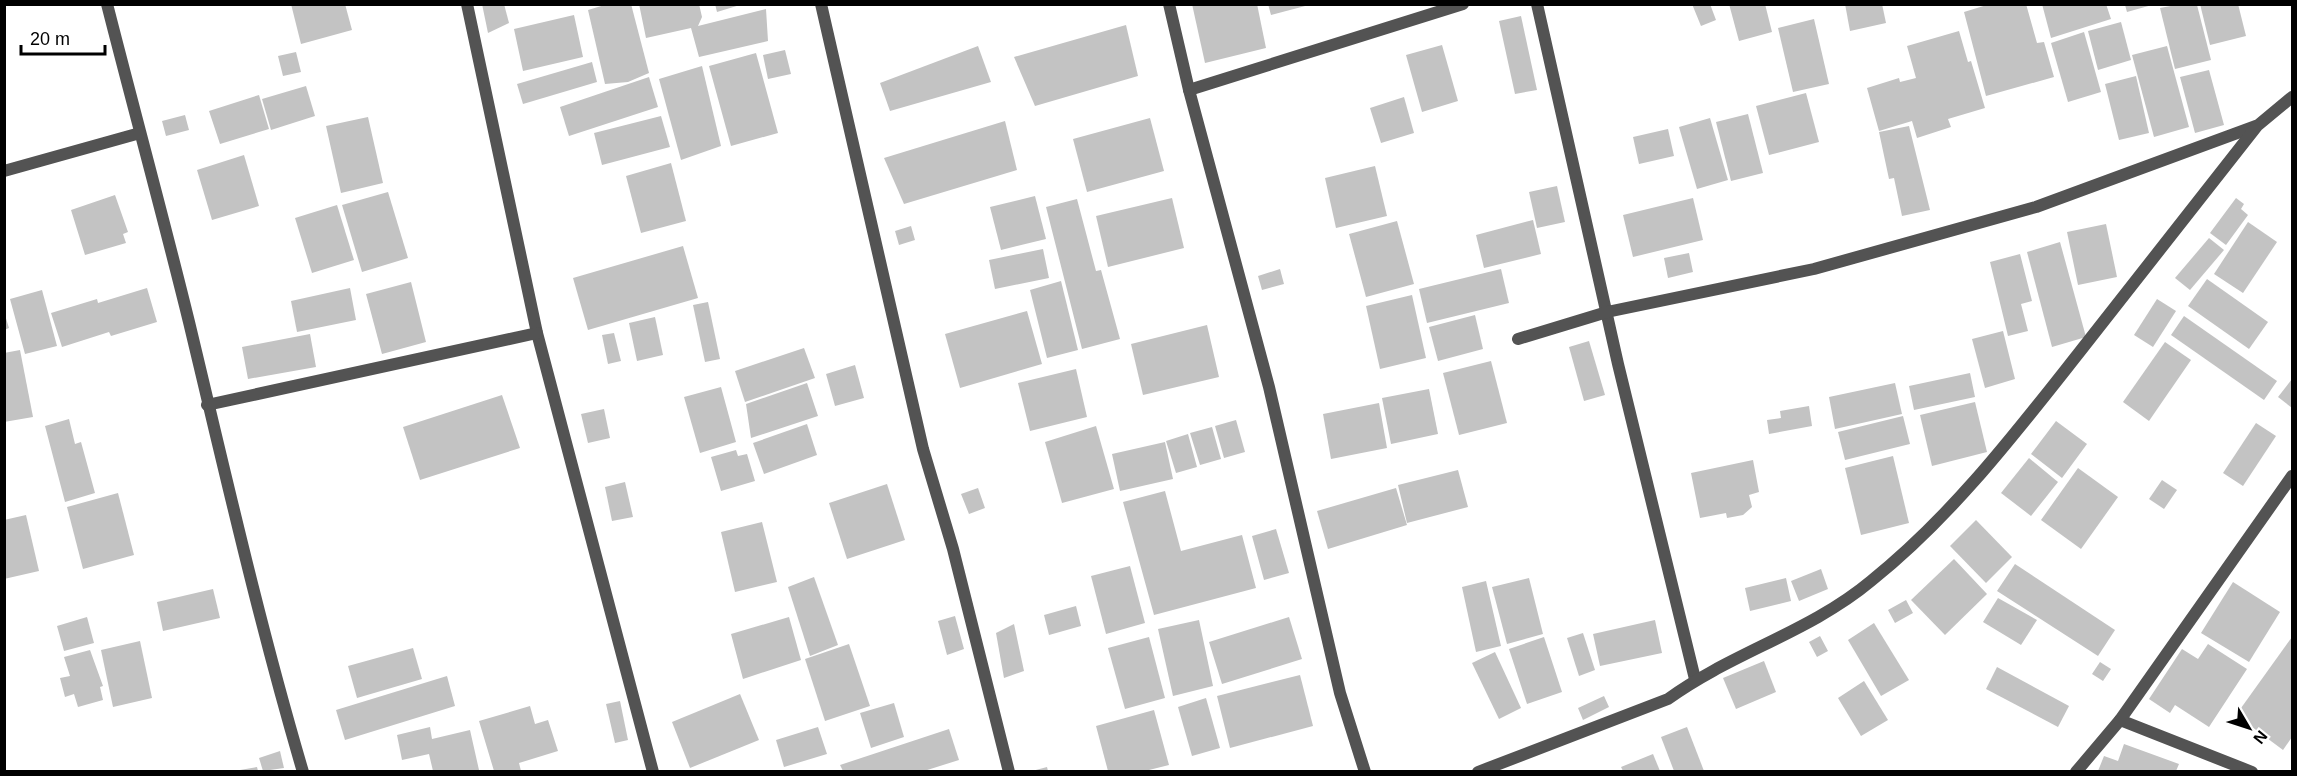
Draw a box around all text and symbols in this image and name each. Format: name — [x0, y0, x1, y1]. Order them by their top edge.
scale bar — [21, 18, 105, 56]
text: 20 m — [30, 29, 70, 49]
north arrow — [2219, 698, 2279, 758]
text: N — [2250, 727, 2271, 747]

